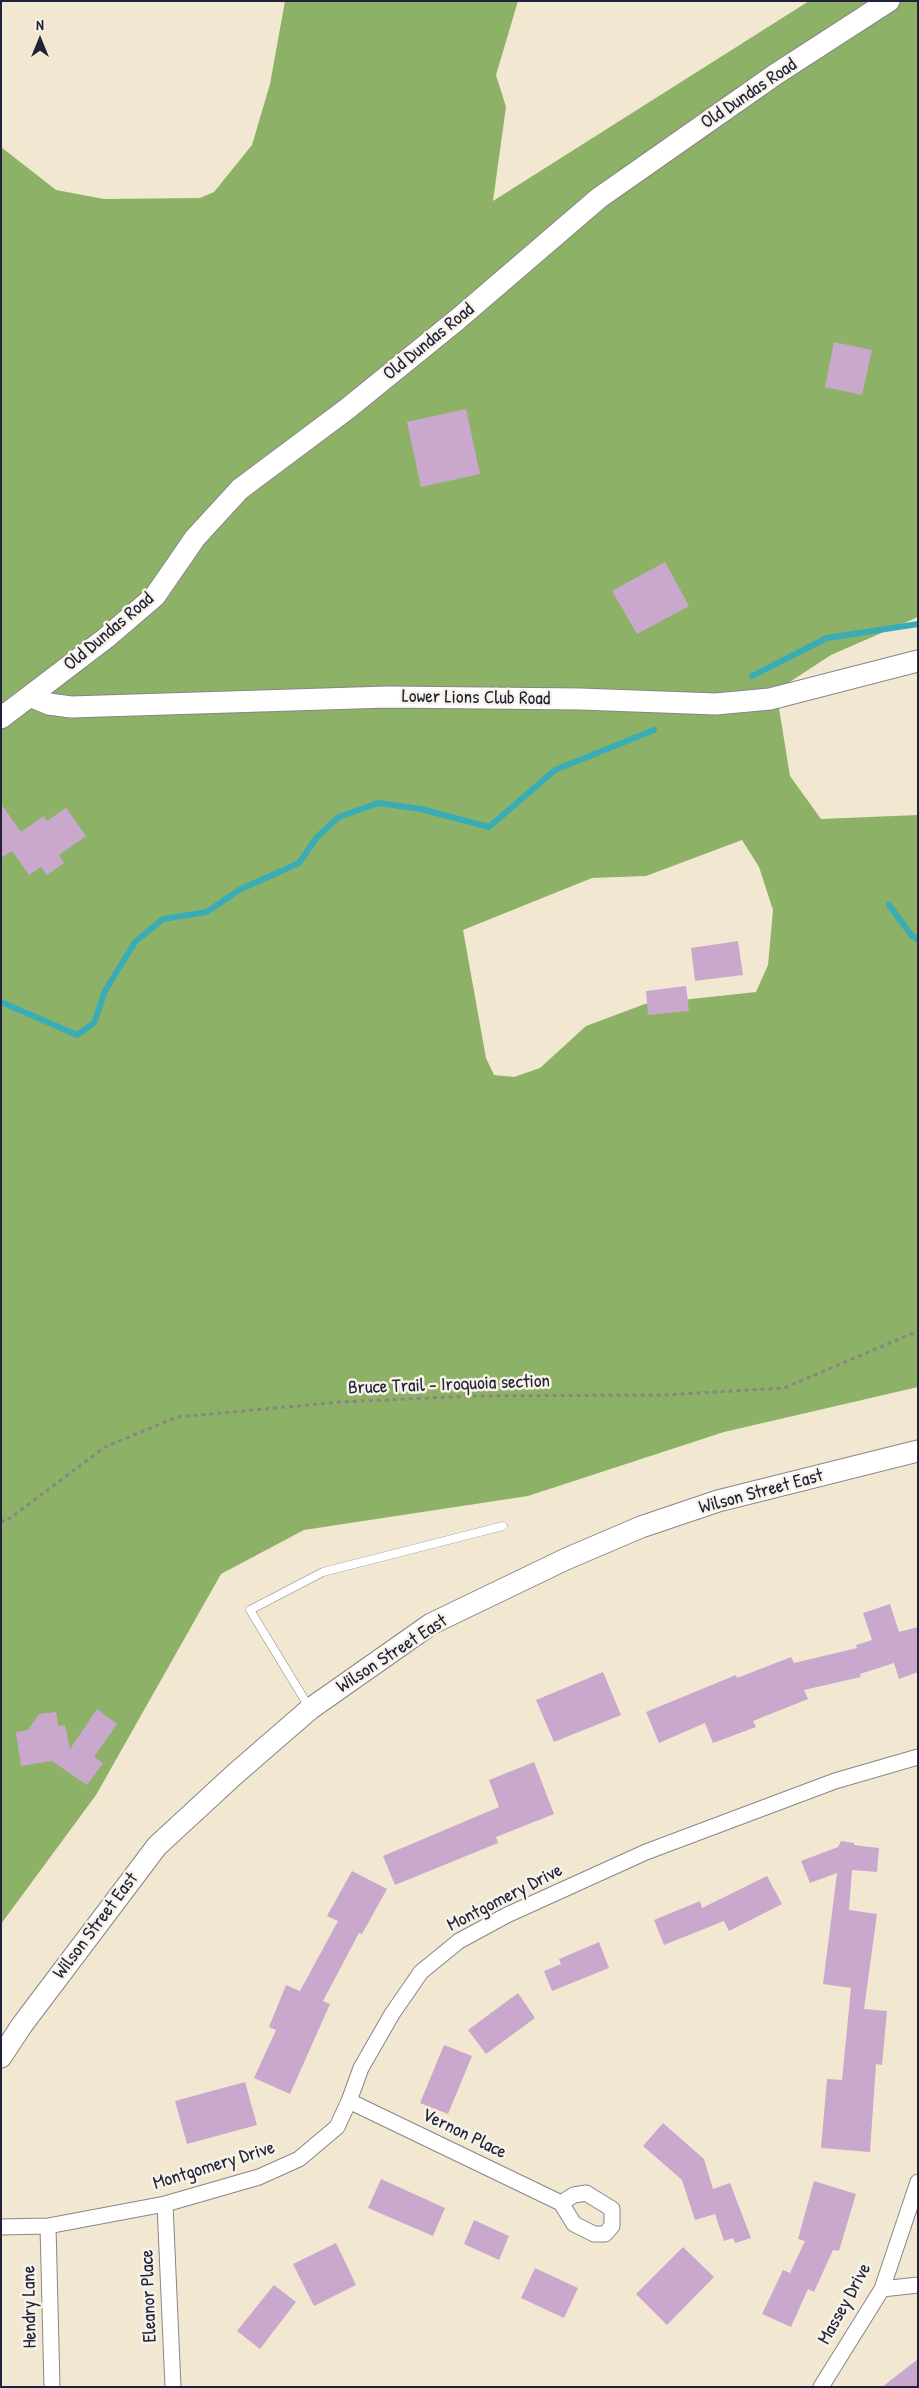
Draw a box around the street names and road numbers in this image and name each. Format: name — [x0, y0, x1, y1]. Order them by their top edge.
street label: Old Dundas Road — [697, 54, 801, 134]
street label: Old Dundas Road — [379, 298, 479, 386]
street label: Old Dundas Road — [59, 588, 159, 676]
street label: Lower Lions Club Road — [402, 685, 550, 711]
street label: Bruce Trail - Iroquoia section — [348, 1370, 550, 1400]
street label: Wilson Street East — [697, 1465, 825, 1519]
street label: Wilson Street East — [332, 1610, 452, 1698]
street label: Montgomery Drive — [444, 1859, 566, 1937]
street label: Wilson Street East — [49, 1868, 143, 1984]
street label: Vernon Place — [418, 2104, 510, 2164]
street label: Montgomery Drive — [150, 2137, 278, 2195]
street label: Eleanor Place — [136, 2249, 162, 2343]
street label: Massey Drive — [813, 2260, 877, 2348]
street label: Hendry Lane — [18, 2265, 42, 2349]

